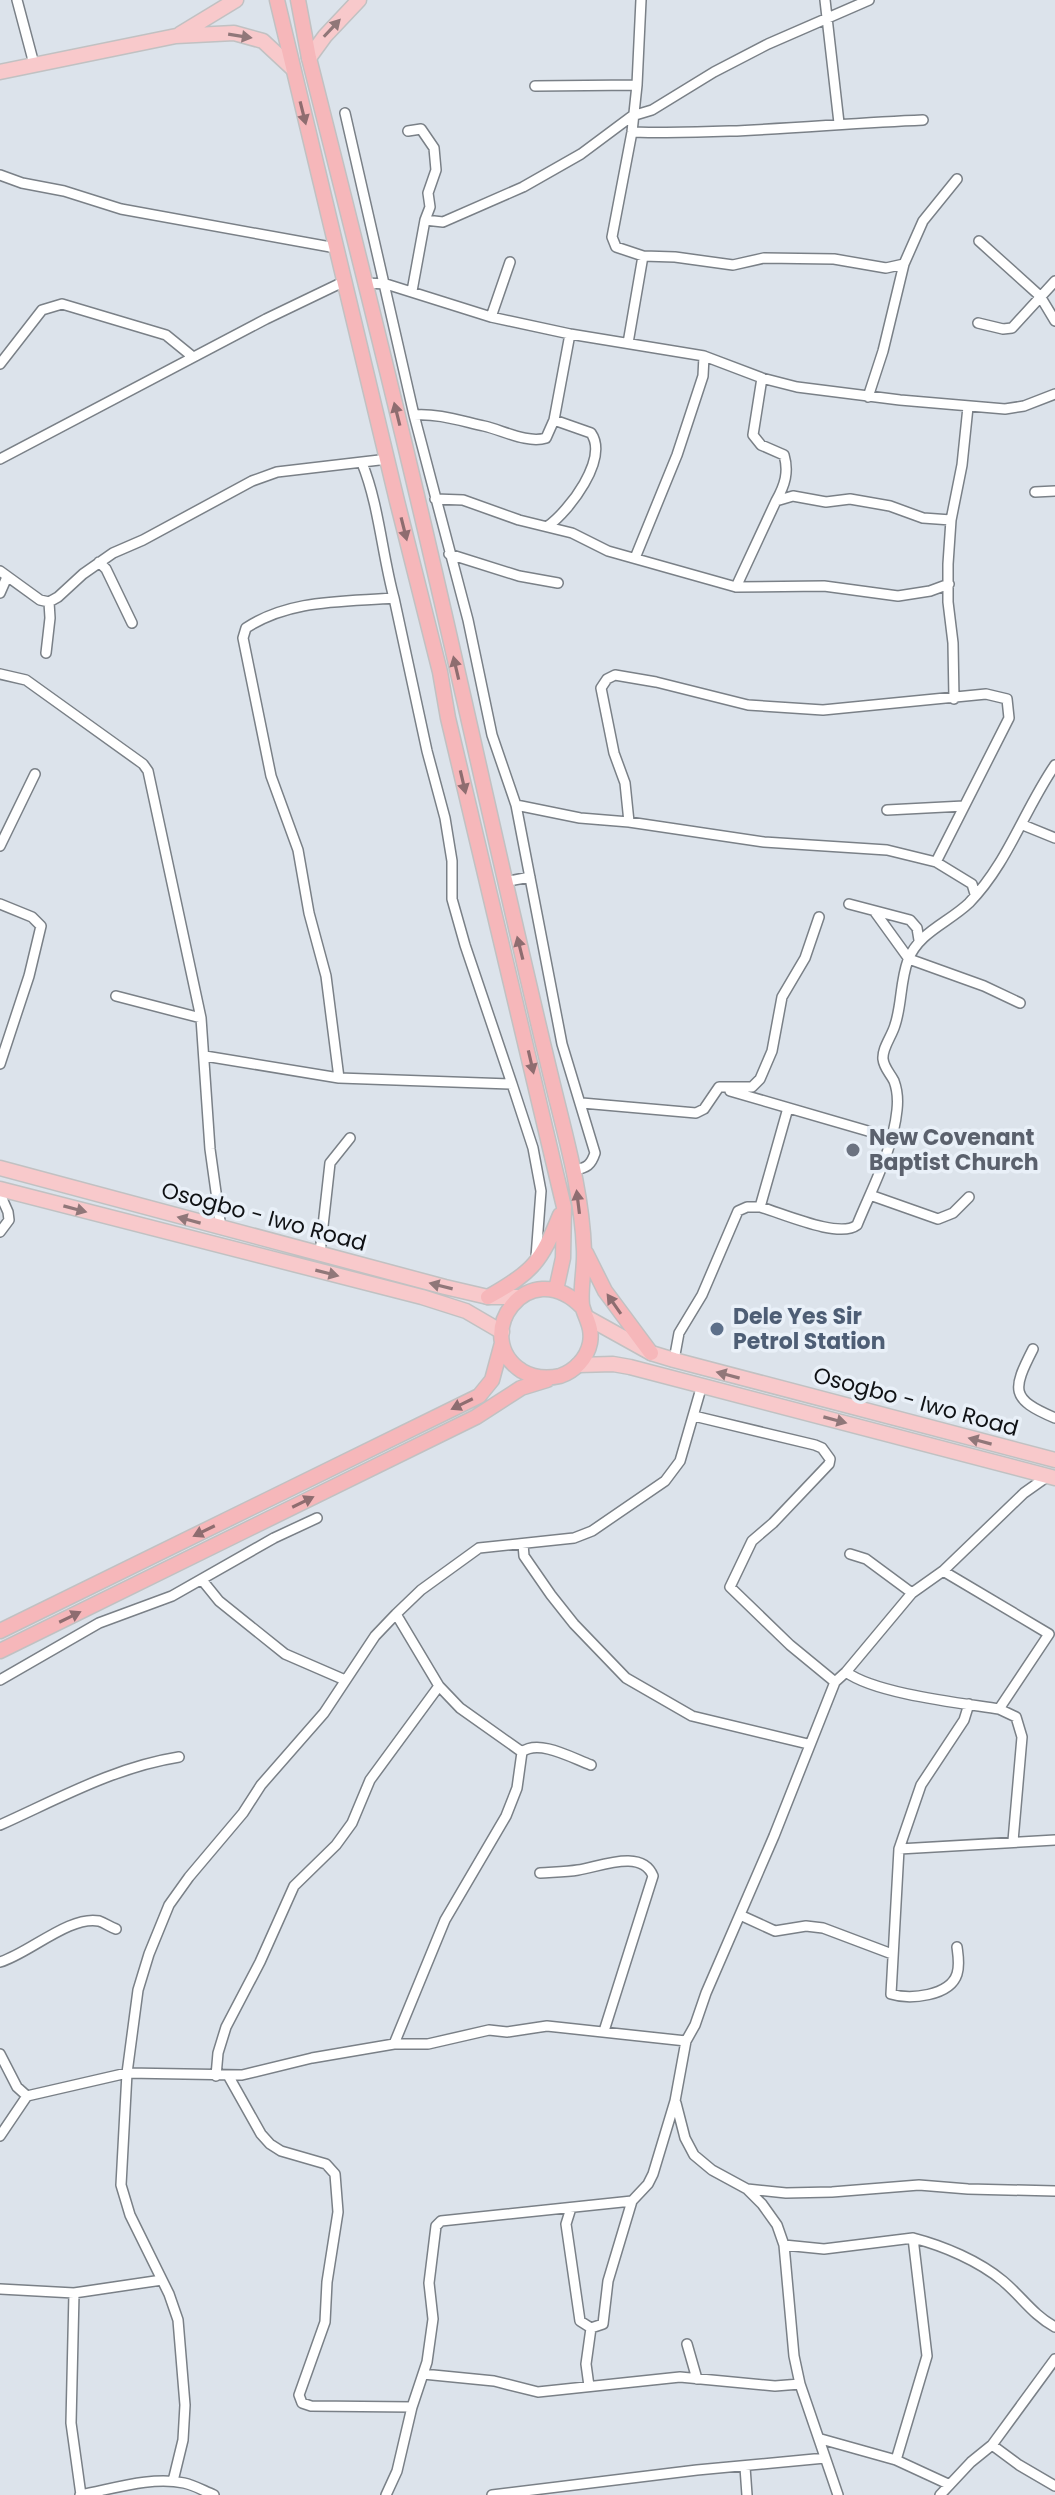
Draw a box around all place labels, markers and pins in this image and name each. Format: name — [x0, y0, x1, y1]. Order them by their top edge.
place label: New Covenant Baptist Church — [869, 1122, 1039, 1178]
marker: New Covenant Baptist Church — [844, 1141, 862, 1159]
place label: Dele Yes Sir Petrol Station — [733, 1301, 885, 1357]
marker: Dele Yes Sir Petrol Station — [708, 1320, 726, 1338]

